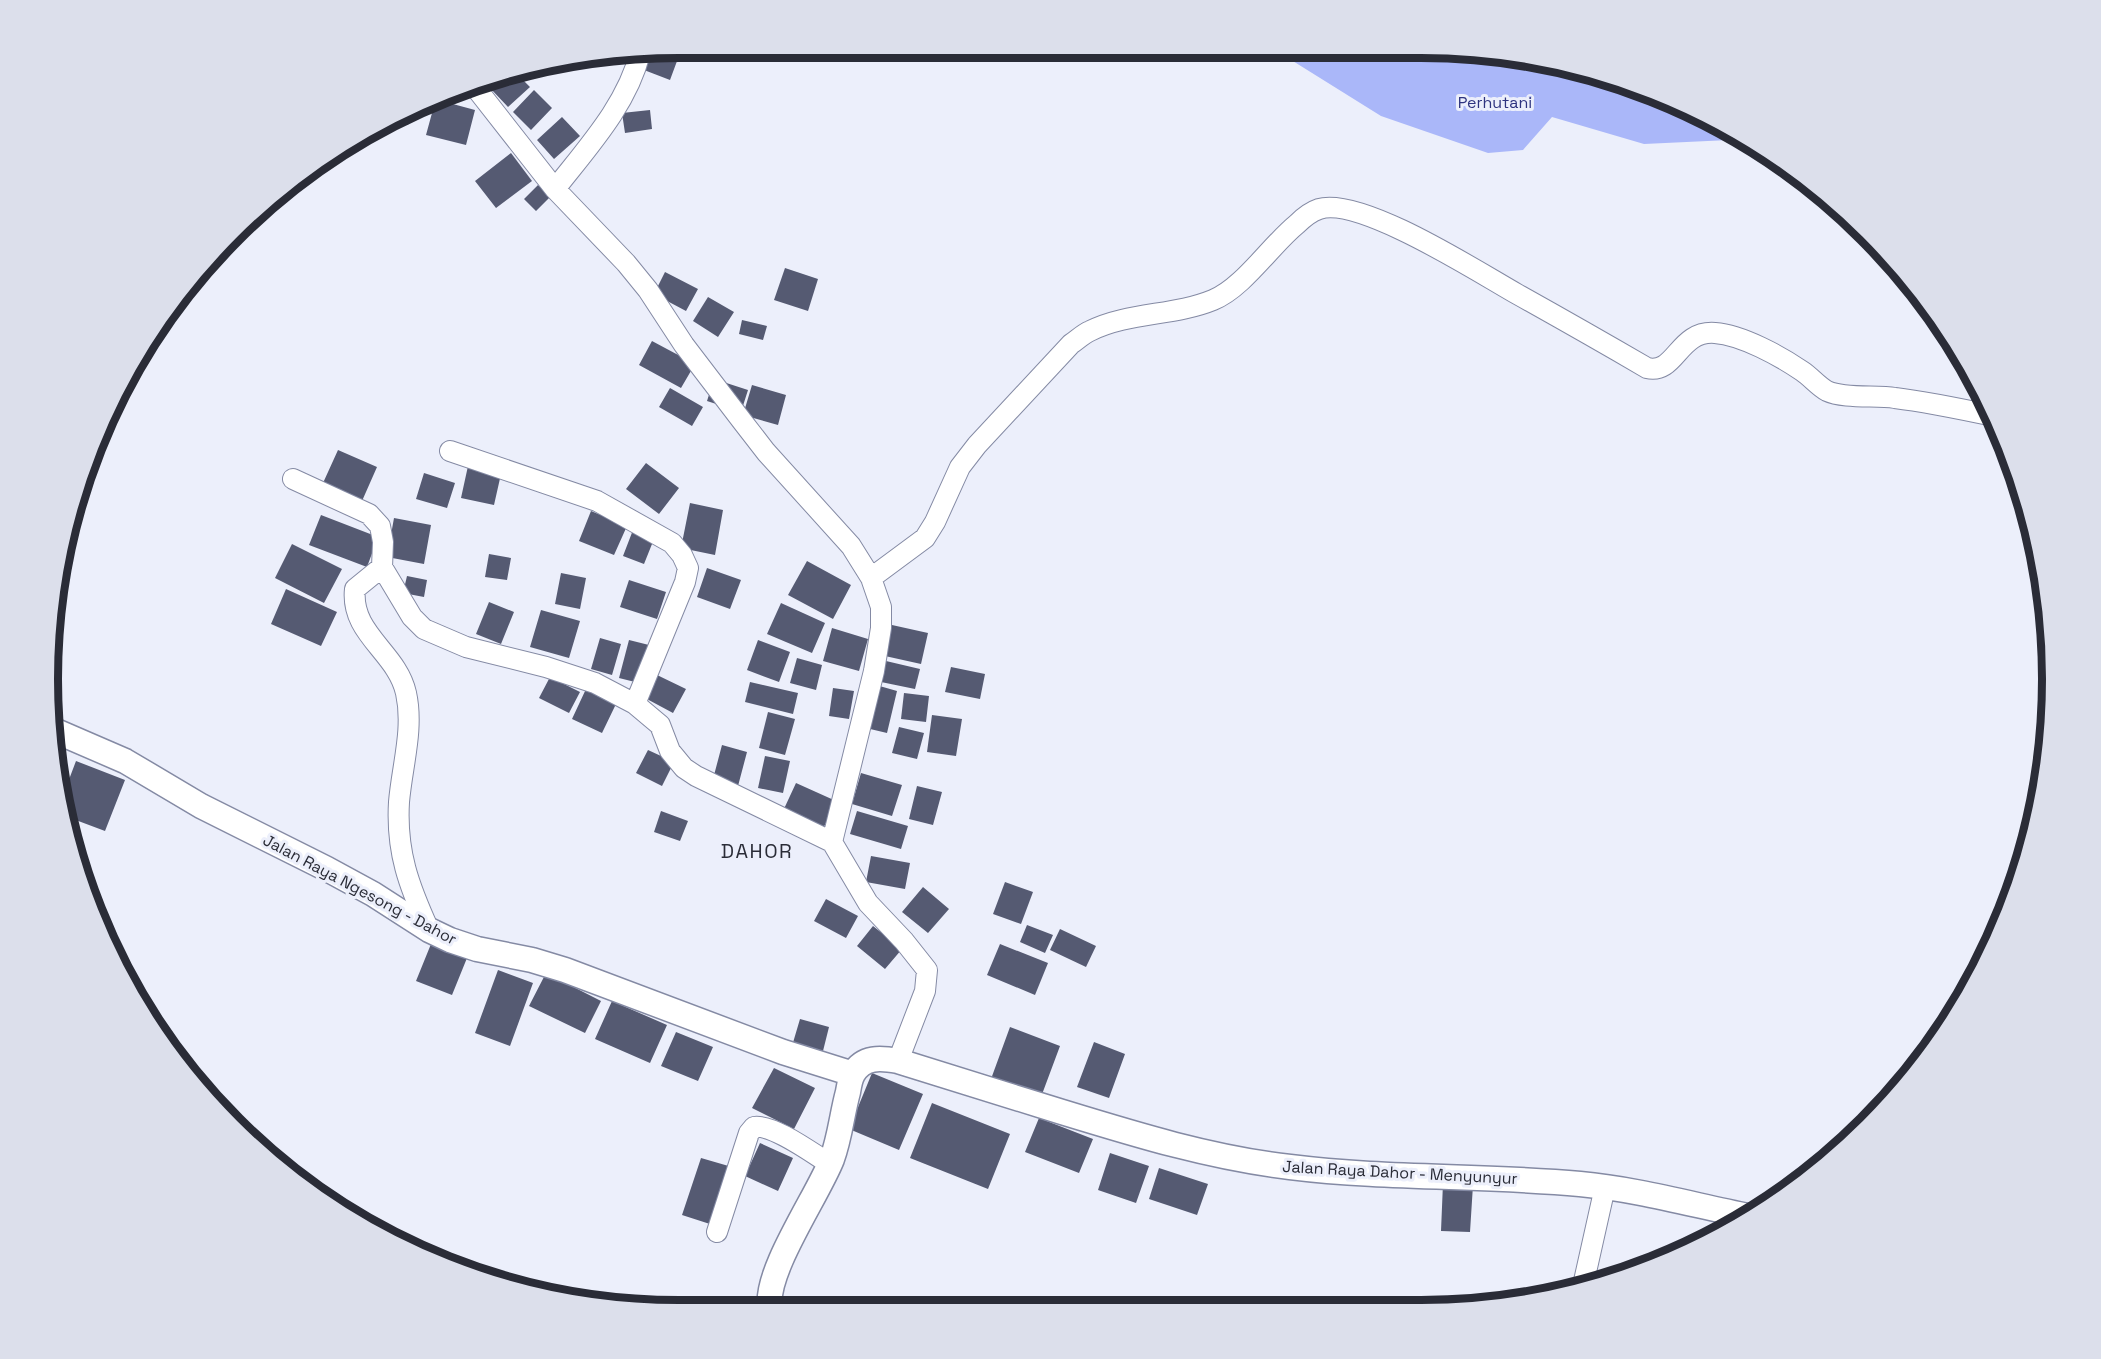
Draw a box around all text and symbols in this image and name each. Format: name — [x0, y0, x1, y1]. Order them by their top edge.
park label: Perhutani — [1458, 92, 1532, 113]
street label: Jalan Raya Ngesong - Dahor — [259, 829, 460, 950]
district label: DAHOR — [721, 838, 793, 864]
street label: Jalan Raya Dahor - Menyunyur — [1282, 1156, 1518, 1189]

